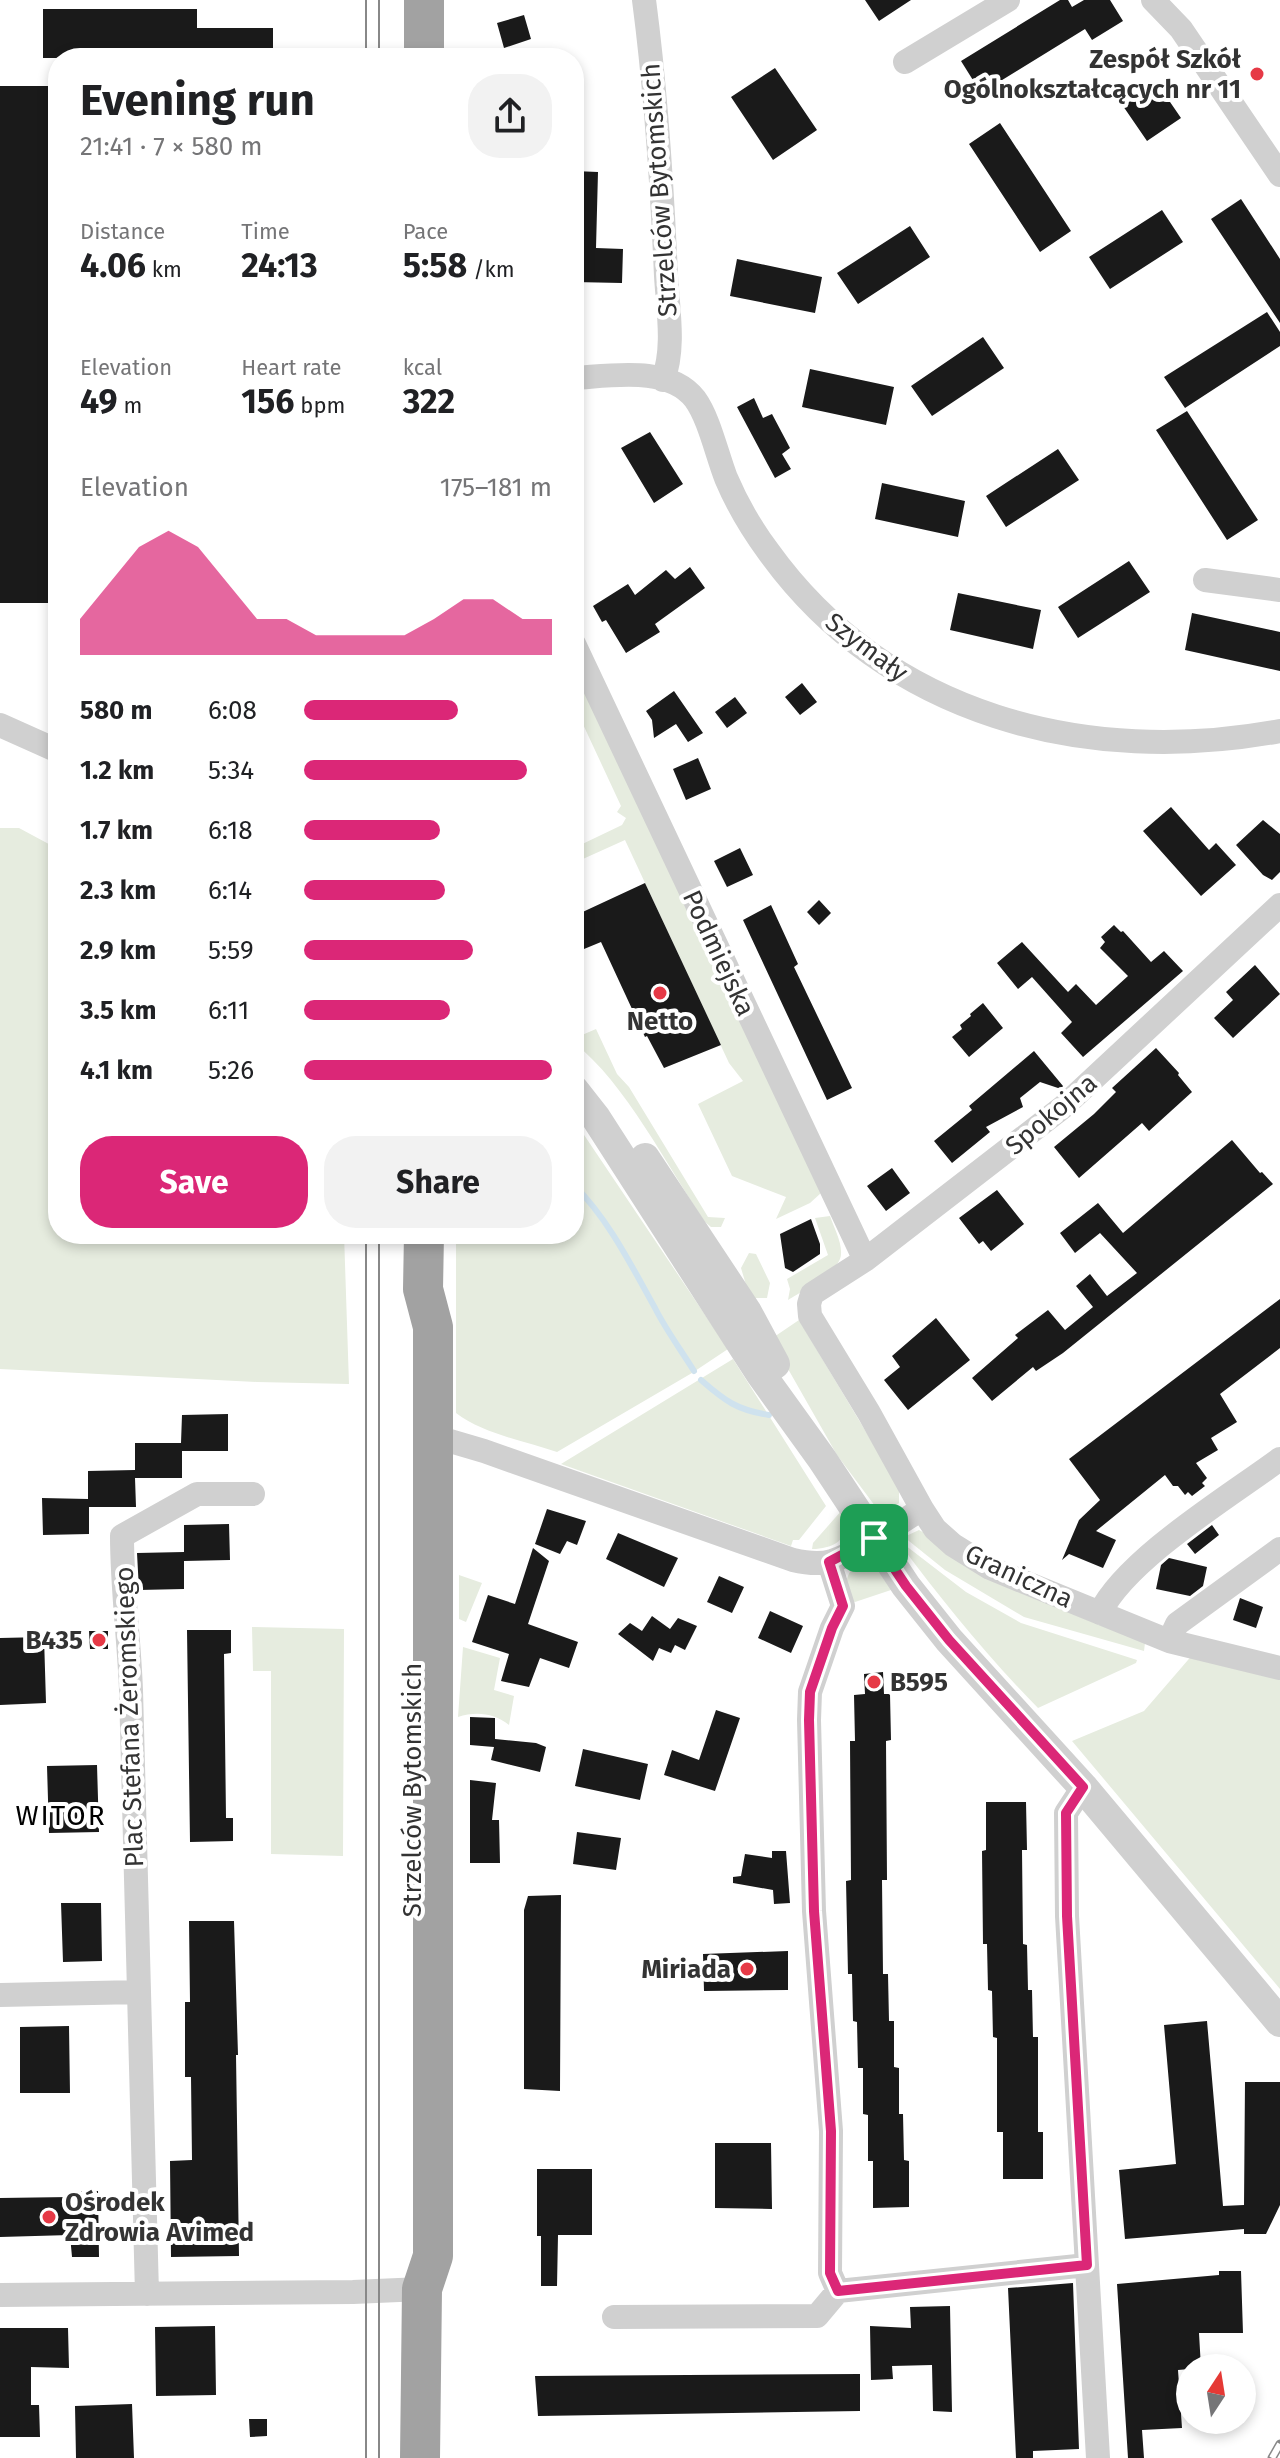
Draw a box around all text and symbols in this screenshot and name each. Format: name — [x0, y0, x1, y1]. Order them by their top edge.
place label: Zespół Szkół Ogólnokształcących nr 11 — [944, 44, 1242, 105]
street label: Strzelców Bytomskich — [635, 62, 684, 318]
marker: Zespół Szkół Ogólnokształcących nr 11 — [1248, 65, 1266, 83]
text: Evening run — [80, 74, 315, 127]
button: share — [468, 74, 552, 158]
text: 21:41 · 7 × 580 m — [80, 131, 263, 162]
text: Distance — [80, 218, 165, 245]
text: Time — [241, 218, 290, 245]
text: Pace — [403, 218, 448, 245]
text: 4.06 — [80, 245, 146, 286]
text: 24:13 — [241, 245, 318, 286]
text: 5:58 — [403, 245, 467, 286]
text: km — [146, 256, 182, 283]
text: /km — [467, 256, 515, 283]
text: Elevation — [80, 354, 172, 381]
text: Heart rate — [241, 354, 342, 381]
text: kcal — [403, 354, 442, 381]
text: 49 — [80, 381, 118, 422]
text: 156 — [241, 381, 295, 422]
text: 322 — [403, 381, 455, 422]
text: m — [118, 392, 142, 419]
text: bpm — [295, 392, 345, 419]
text: Elevation — [80, 472, 189, 503]
text: 175–181 m — [440, 472, 552, 503]
street label: Szymały — [819, 606, 914, 689]
text: 580 m — [80, 695, 152, 726]
text: 6:08 — [208, 695, 257, 726]
text: 1.2 km — [80, 755, 154, 786]
text: 5:34 — [208, 755, 254, 786]
text: 1.7 km — [80, 815, 153, 846]
text: 6:18 — [208, 815, 253, 846]
text: 2.3 km — [80, 875, 156, 906]
text: 6:14 — [208, 875, 252, 906]
street label: Podmiejska — [676, 885, 761, 1021]
text: 2.9 km — [80, 935, 156, 966]
text: 5:59 — [208, 935, 254, 966]
marker: Netto — [651, 984, 669, 1002]
text: 3.5 km — [80, 995, 156, 1026]
text: 6:11 — [208, 995, 249, 1026]
place label: Netto — [627, 1006, 693, 1037]
text: 4.1 km — [80, 1055, 153, 1086]
text: 5:26 — [208, 1055, 254, 1086]
street label: Spokojna — [999, 1067, 1103, 1162]
button: Save — [80, 1136, 308, 1228]
button: Share — [324, 1136, 552, 1228]
pin — [840, 1504, 908, 1572]
icon: arrive — [852, 1516, 896, 1560]
street label: Graniczna — [960, 1538, 1078, 1615]
street label: Plac Stefana Żeromskiego — [109, 1566, 150, 1868]
place label: B435 — [25, 1625, 83, 1656]
marker: B435 — [90, 1631, 108, 1649]
street label: Strzelców Bytomskich — [397, 1663, 428, 1917]
place label: B595 — [890, 1667, 948, 1698]
marker: B595 — [865, 1673, 883, 1691]
district label: WITOR — [15, 1799, 107, 1832]
place label: Miriada — [641, 1954, 731, 1985]
marker: Miriada — [738, 1960, 756, 1978]
place label: Ośrodek Zdrowia Avimed — [65, 2187, 254, 2248]
marker: Ośrodek Zdrowia Avimed — [40, 2208, 58, 2226]
north arrow — [1176, 2354, 1256, 2434]
map controls — [1176, 2354, 1256, 2434]

